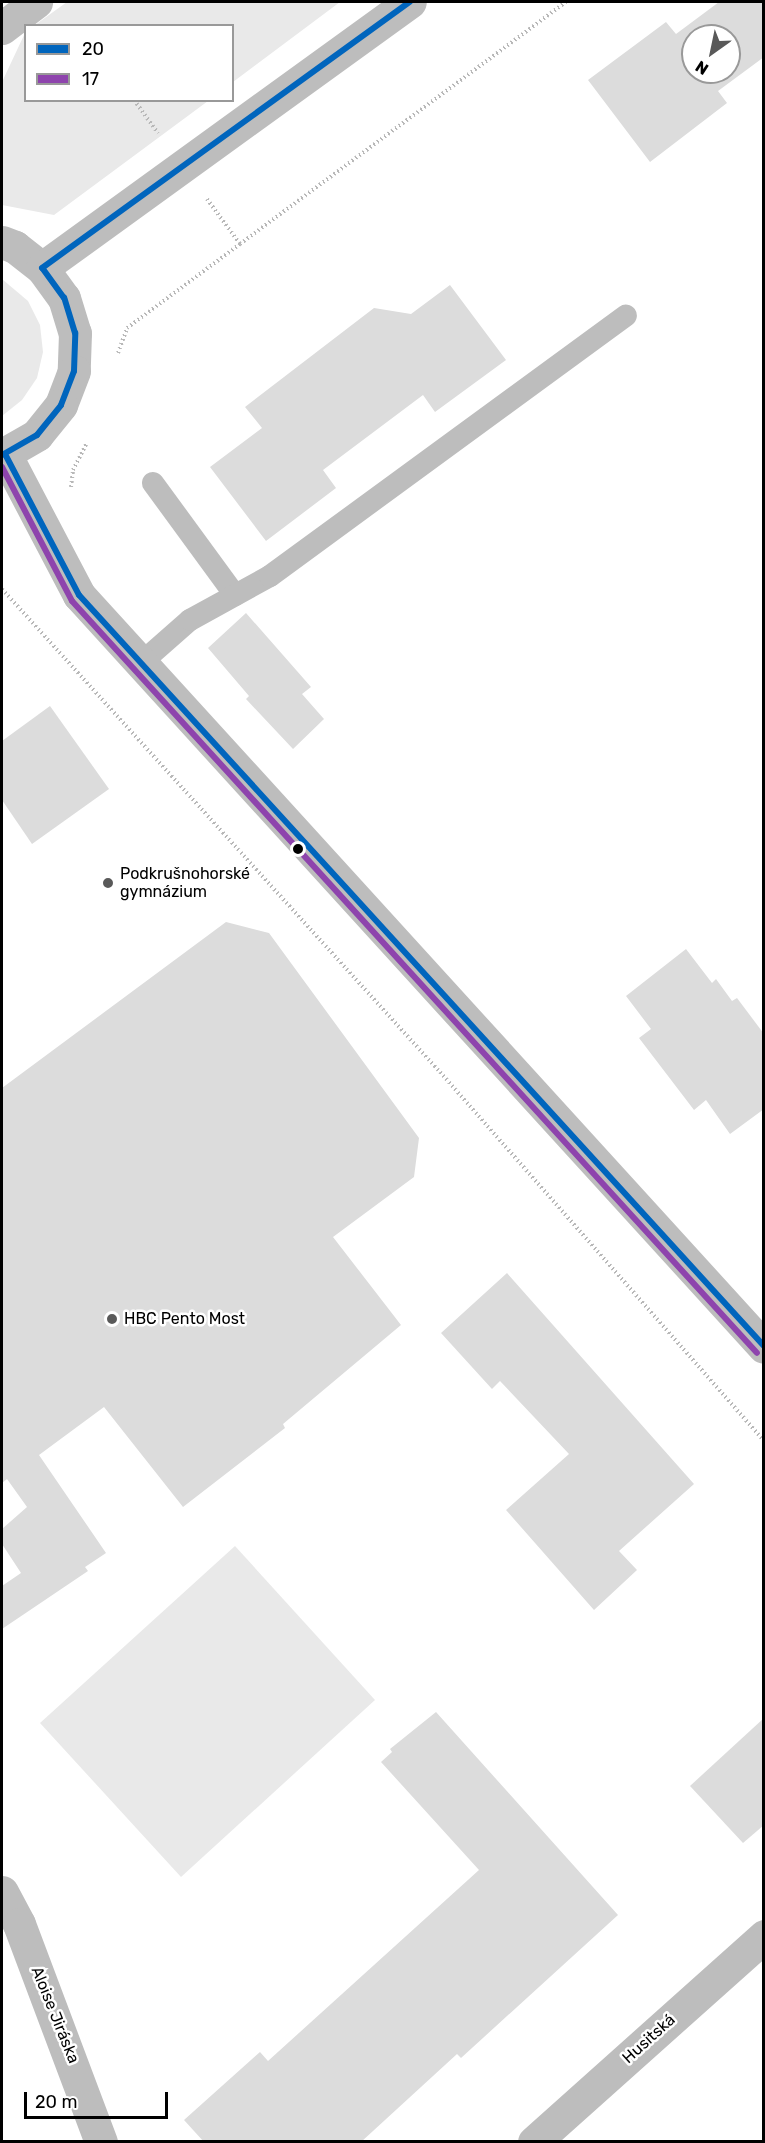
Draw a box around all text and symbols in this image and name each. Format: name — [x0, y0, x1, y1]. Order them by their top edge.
legend — [24, 24, 234, 102]
north arrow — [681, 24, 741, 84]
text: 20 — [82, 38, 104, 60]
text: N — [692, 57, 712, 79]
text: 17 — [82, 68, 99, 90]
unlabelled marker — [292, 843, 304, 855]
place label: Podkrušnohorské gymnázium — [120, 864, 250, 902]
marker: Podkrušnohorské gymnázium — [101, 876, 115, 890]
place label: HBC Pento Most — [124, 1309, 245, 1329]
marker: HBC Pento Most — [105, 1312, 119, 1326]
street label: Aloise Jiráska — [27, 1964, 83, 2066]
street label: Husitská — [619, 2010, 679, 2068]
scale bar — [27, 2080, 171, 2118]
text: 20 m — [35, 2091, 77, 2113]

